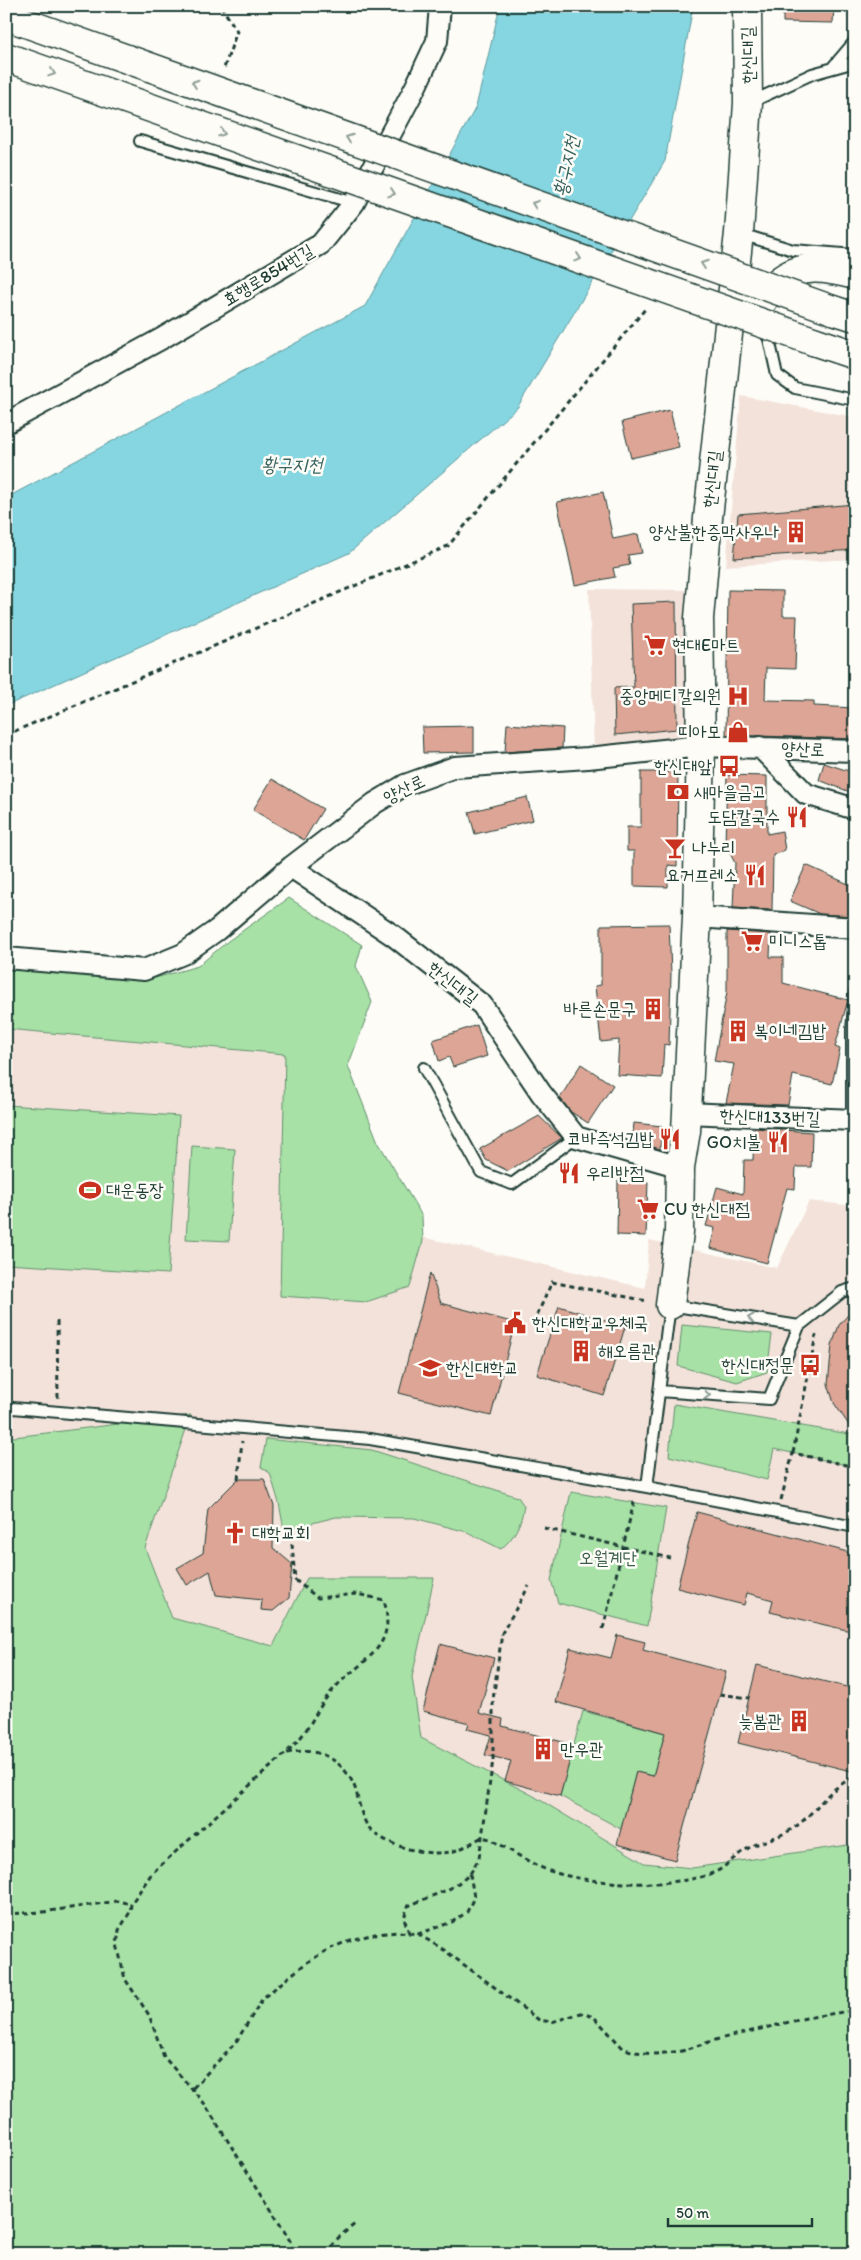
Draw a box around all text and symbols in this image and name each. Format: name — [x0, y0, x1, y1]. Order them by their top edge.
street label: 한신대길 — [736, 25, 760, 84]
one-way arrow — [47, 67, 56, 77]
one-way arrow — [192, 79, 200, 89]
one-way arrow — [217, 127, 226, 137]
water label: 황구지천 — [548, 132, 584, 198]
one-way arrow — [345, 134, 353, 144]
one-way arrow — [387, 187, 396, 197]
one-way arrow — [531, 200, 539, 210]
street label: 효행로854번길 — [218, 239, 318, 311]
one-way arrow — [573, 252, 582, 262]
one-way arrow — [701, 260, 709, 270]
street label: 한신대길 — [698, 449, 726, 509]
water label: 황구지천 — [261, 453, 324, 476]
building icon: 양산불한증막사우나 — [783, 519, 809, 545]
place label: 양산불한증막사우나 — [649, 521, 780, 543]
supermarket icon: 현대E마트 — [642, 632, 668, 658]
place label: 현대E마트 — [672, 634, 740, 656]
hospital icon: 중앙메디칼의원 — [725, 683, 751, 709]
place label: 중앙메디칼의원 — [620, 685, 721, 707]
shop icon: 띠아모 — [725, 719, 751, 745]
place label: 띠아모 — [678, 721, 721, 743]
street label: 양산로 — [781, 737, 825, 761]
bus stop icon: 한신대앞 — [716, 753, 742, 779]
place label: 한신대앞 — [654, 755, 713, 777]
street label: 양산로 — [380, 770, 428, 808]
bank icon: 새마을금고 — [665, 779, 691, 805]
place label: 새마을금고 — [694, 781, 766, 803]
restaurant icon: 도담칼국수 — [784, 804, 810, 830]
place label: 도담칼국수 — [708, 806, 780, 828]
bar icon: 나누리 — [662, 835, 688, 861]
place label: 나누리 — [692, 837, 735, 859]
restaurant icon: 요거프레소 — [742, 862, 768, 888]
place label: 요거프레소 — [666, 864, 738, 886]
supermarket icon: 미니스톱 — [739, 928, 765, 954]
place label: 미니스톱 — [769, 930, 827, 952]
street label: 한신대길 — [423, 956, 483, 1010]
building icon: 바른손문구 — [640, 996, 666, 1022]
place label: 바른손문구 — [564, 998, 636, 1020]
building icon: 복이네김밥 — [725, 1018, 751, 1044]
place label: 복이네김밥 — [754, 1020, 827, 1042]
street label: 한신대133번길 — [719, 1104, 821, 1130]
restaurant icon: 코바즉석김밥 — [657, 1126, 683, 1152]
place label: 코바즉석김밥 — [567, 1128, 655, 1150]
restaurant icon: GO치불 — [765, 1129, 791, 1155]
place label: GO치불 — [707, 1131, 761, 1153]
restaurant icon: 우리반점 — [556, 1160, 582, 1186]
place label: 우리반점 — [586, 1162, 644, 1184]
sports icon: 대운동장 — [77, 1177, 103, 1203]
place label: 대운동장 — [106, 1179, 164, 1201]
supermarket icon: CU 한신대점 — [635, 1196, 661, 1222]
place label: CU 한신대점 — [664, 1198, 750, 1220]
public building icon: 한신대학교우체국 — [502, 1310, 528, 1336]
place label: 한신대학교우체국 — [532, 1312, 648, 1334]
one-way arrow — [747, 1314, 755, 1324]
building icon: 해오름관 — [568, 1338, 594, 1364]
place label: 해오름관 — [598, 1340, 656, 1362]
bus stop icon: 한신대정문 — [797, 1352, 823, 1378]
place label: 한신대정문 — [722, 1354, 794, 1376]
school or university icon: 한신대학교 — [417, 1355, 443, 1381]
place label: 한신대학교 — [446, 1357, 518, 1379]
one-way arrow — [704, 1389, 712, 1400]
church icon: 대학교회 — [222, 1520, 248, 1546]
place label: 대학교회 — [252, 1522, 310, 1544]
park label: 오월계단 — [579, 1547, 637, 1569]
building icon: 늦봄관 — [786, 1708, 812, 1734]
place label: 늦봄관 — [739, 1710, 782, 1732]
building icon: 만우관 — [530, 1736, 556, 1762]
place label: 만우관 — [560, 1738, 603, 1760]
scale bar — [668, 2195, 812, 2227]
text: 50 m — [676, 2204, 709, 2222]

